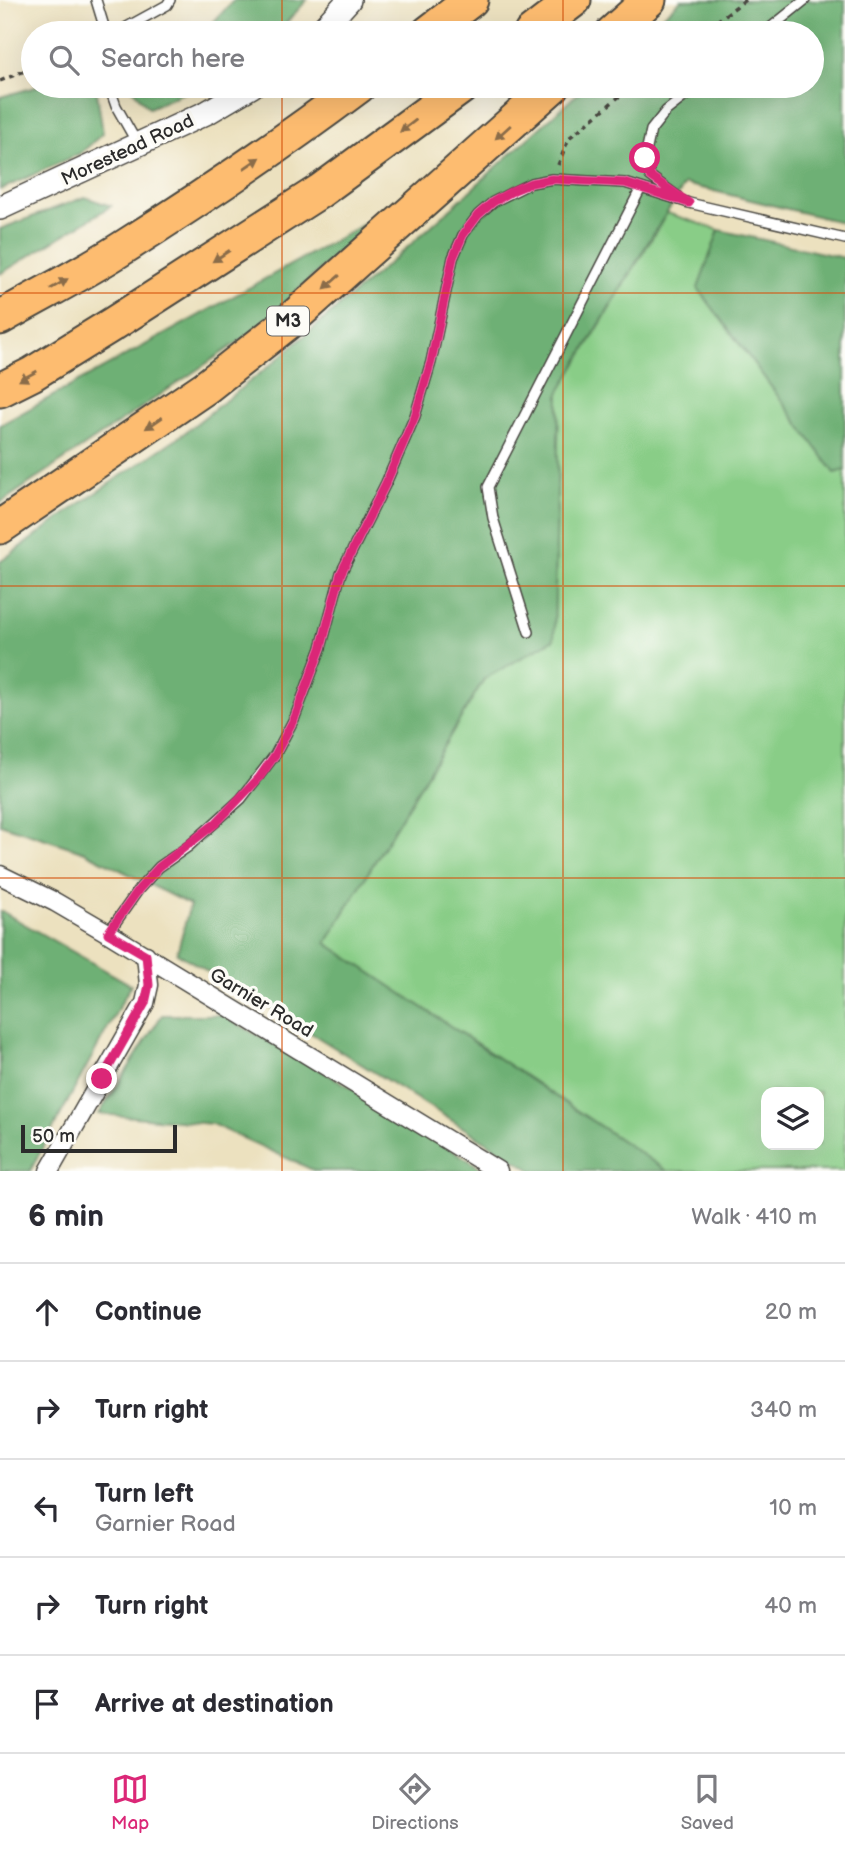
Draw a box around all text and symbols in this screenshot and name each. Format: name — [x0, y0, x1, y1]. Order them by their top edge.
search box — [21, 21, 824, 98]
icon: search — [45, 41, 83, 79]
text: Search here — [101, 44, 245, 75]
street label: Morestead Road — [58, 110, 198, 191]
one-way arrow — [400, 119, 418, 134]
one-way arrow — [495, 123, 512, 139]
route start — [629, 142, 660, 173]
one-way arrow — [243, 156, 261, 170]
one-way arrow — [212, 249, 231, 262]
one-way arrow — [324, 274, 341, 290]
one-way arrow — [50, 278, 69, 290]
road number: M3 — [267, 306, 309, 335]
one-way arrow — [18, 370, 38, 382]
one-way arrow — [144, 416, 163, 429]
street label: Garnier Road — [205, 963, 317, 1043]
route end — [86, 1063, 117, 1094]
map controls — [761, 1087, 824, 1150]
button: layers — [761, 1087, 824, 1150]
scale bar — [21, 1122, 177, 1154]
text: 50 m — [32, 1125, 75, 1148]
text: 6 min — [28, 1199, 104, 1235]
text: Walk · 410 m — [691, 1203, 817, 1231]
icon: ahead — [28, 1293, 66, 1331]
text: Continue — [95, 1297, 202, 1328]
text: 20 m — [765, 1298, 817, 1326]
icon: right — [28, 1391, 66, 1429]
text: Turn right — [95, 1395, 208, 1426]
text: 340 m — [750, 1396, 817, 1424]
text: Turn left — [95, 1479, 194, 1510]
icon: left — [28, 1489, 66, 1527]
text: 10 m — [769, 1494, 817, 1522]
text: Garnier Road — [95, 1510, 236, 1538]
icon: right — [28, 1587, 66, 1625]
text: Turn right — [95, 1591, 208, 1622]
text: 40 m — [764, 1592, 817, 1620]
icon: arrive — [28, 1685, 66, 1723]
text: Arrive at destination — [95, 1689, 334, 1720]
tab: Map — [111, 1770, 149, 1835]
tab: Directions — [371, 1770, 459, 1835]
tab: Saved — [681, 1770, 734, 1835]

